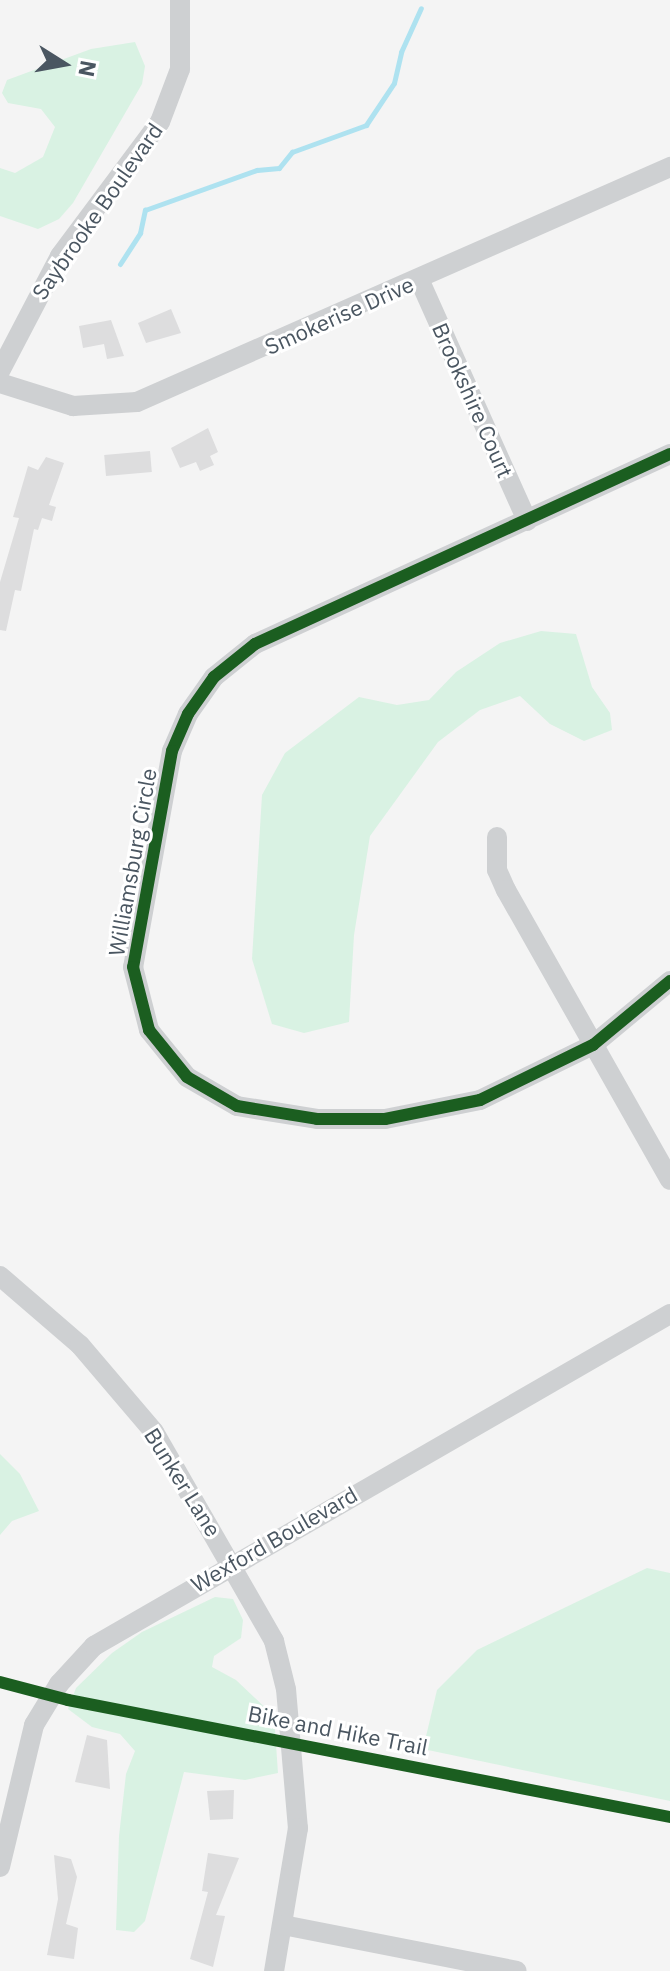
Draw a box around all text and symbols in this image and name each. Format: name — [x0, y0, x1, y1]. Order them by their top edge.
north arrow — [24, 24, 104, 104]
text: N — [72, 58, 104, 79]
street label: Saybrooke Boulevard — [26, 118, 168, 304]
street label: Smokerise Drive — [260, 270, 418, 360]
street label: Brookshire Court — [427, 319, 519, 481]
street label: Williamsburg Circle — [103, 766, 161, 958]
street label: Bunker Lane — [139, 1423, 227, 1541]
street label: Wexford Boulevard — [186, 1481, 362, 1597]
street label: Bike and Hike Trail — [246, 1700, 430, 1760]

